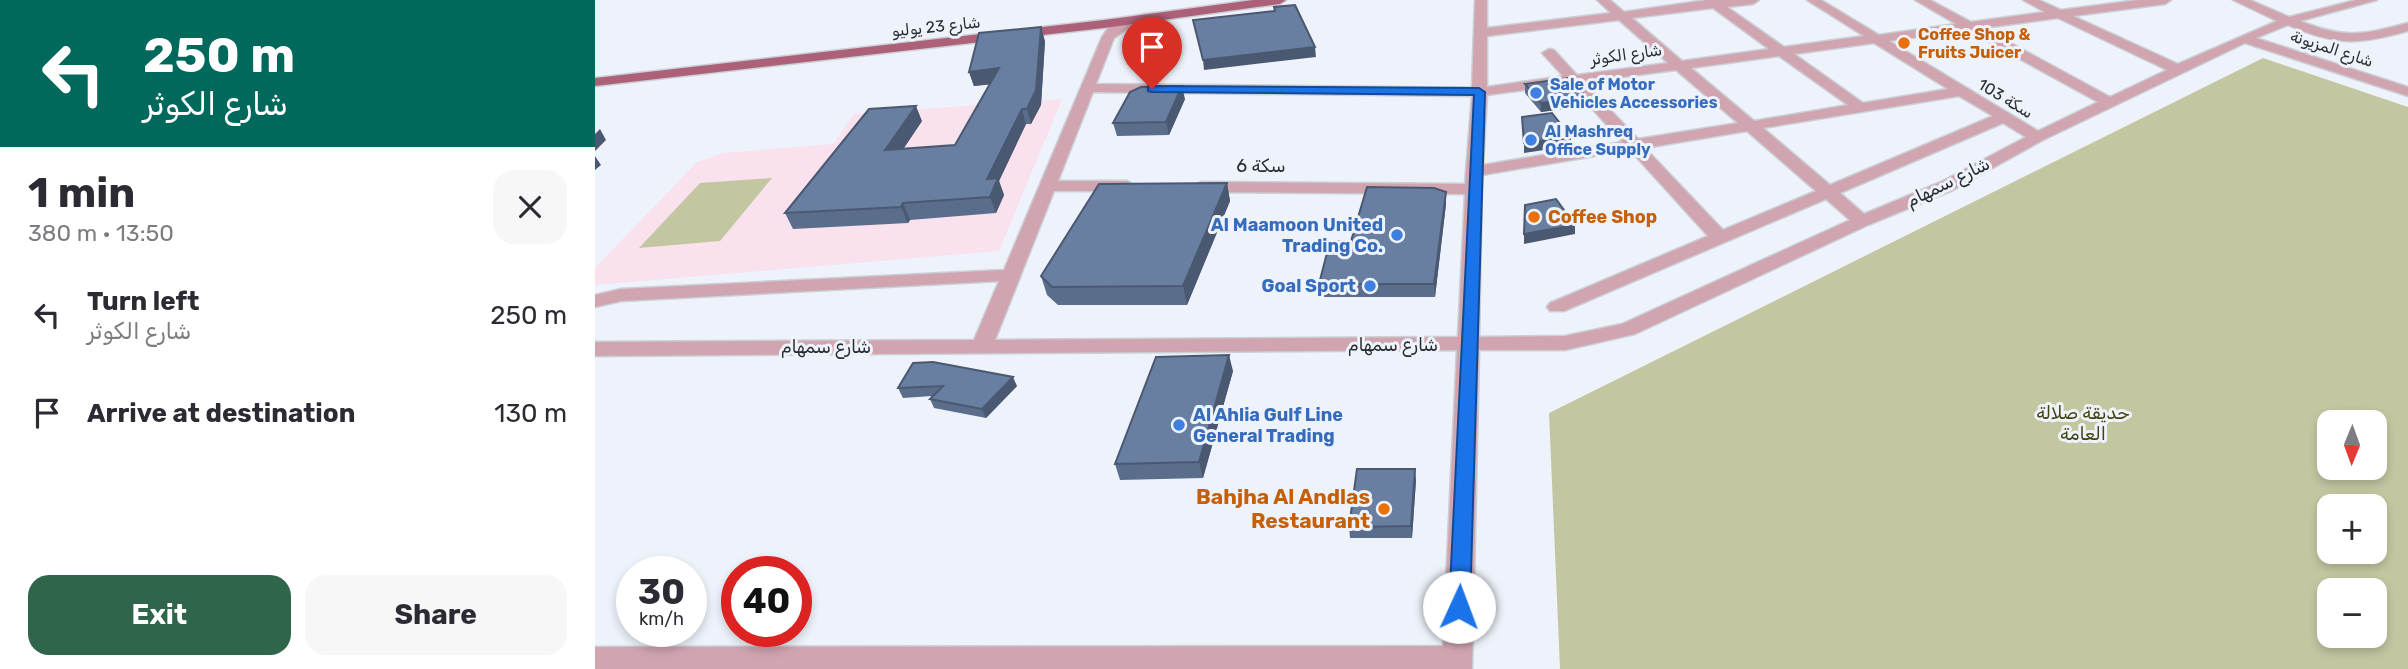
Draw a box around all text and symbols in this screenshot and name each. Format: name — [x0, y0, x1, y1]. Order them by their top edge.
street label: شارع 23 يوليو — [891, 12, 982, 43]
pin — [1122, 17, 1182, 89]
place label: Coffee Shop & Fruits Juicer — [1918, 25, 2030, 62]
text: 250 m — [143, 26, 295, 84]
street label: شارع المزيونة — [2287, 26, 2376, 73]
icon: left — [28, 28, 119, 119]
icon: arrive — [1133, 28, 1171, 66]
marker: Coffee Shop & Fruits Juicer — [1896, 35, 1912, 51]
street label: شارع الكوثر — [1588, 40, 1664, 71]
place label: Sale of Motor Vehicles Accessories — [1550, 75, 1718, 112]
street label: سكة 103 — [1975, 75, 2037, 122]
text: شارع الكوثر — [143, 85, 288, 123]
marker: Sale of Motor Vehicles Accessories — [1528, 85, 1544, 101]
place label: Al Mashreq Office Supply — [1545, 122, 1651, 159]
marker: Al Mashreq Office Supply — [1523, 132, 1539, 148]
street label: شارع سمهام — [1903, 152, 1994, 213]
street label: سكة 6 — [1236, 155, 1286, 177]
text: 1 min — [28, 168, 135, 218]
button: close — [493, 170, 567, 244]
place label: Coffee Shop — [1548, 206, 1657, 228]
marker: Coffee Shop — [1526, 209, 1542, 225]
place label: Al Maamoon United Trading Co. — [1211, 214, 1383, 257]
text: 380 m · 13:50 — [28, 219, 174, 247]
marker: Al Maamoon United Trading Co. — [1389, 227, 1405, 243]
place label: Goal Sport — [1262, 275, 1356, 297]
marker: Goal Sport — [1362, 278, 1378, 294]
text: Turn left — [87, 286, 199, 317]
icon: left — [28, 296, 66, 334]
text: 250 m — [490, 300, 567, 331]
text: شارع الكوثر — [87, 317, 191, 345]
street label: شارع سمهام — [1348, 334, 1438, 357]
street label: شارع سمهام — [781, 336, 871, 359]
icon: arrive — [28, 394, 66, 432]
text: Arrive at destination — [87, 398, 355, 429]
text: 130 m — [494, 398, 567, 429]
park label: حديقة صلالة العامة — [2036, 402, 2130, 445]
place label: Al Ahlia Gulf Line General Trading — [1193, 404, 1343, 447]
north arrow — [2317, 410, 2387, 480]
map controls — [2317, 410, 2387, 648]
marker: Al Ahlia Gulf Line General Trading — [1171, 417, 1187, 433]
place label: Bahjha Al Andlas Restaurant — [1196, 484, 1370, 533]
button: + — [2317, 494, 2387, 564]
marker: Bahjha Al Andlas Restaurant — [1376, 501, 1392, 517]
speed limit sign: 40 — [721, 556, 812, 647]
position arrow — [1422, 570, 1496, 644]
text: 30 — [638, 571, 685, 613]
button: Exit — [28, 575, 291, 655]
button: Share — [305, 575, 567, 655]
button: − — [2317, 578, 2387, 648]
text: km/h — [639, 608, 684, 630]

